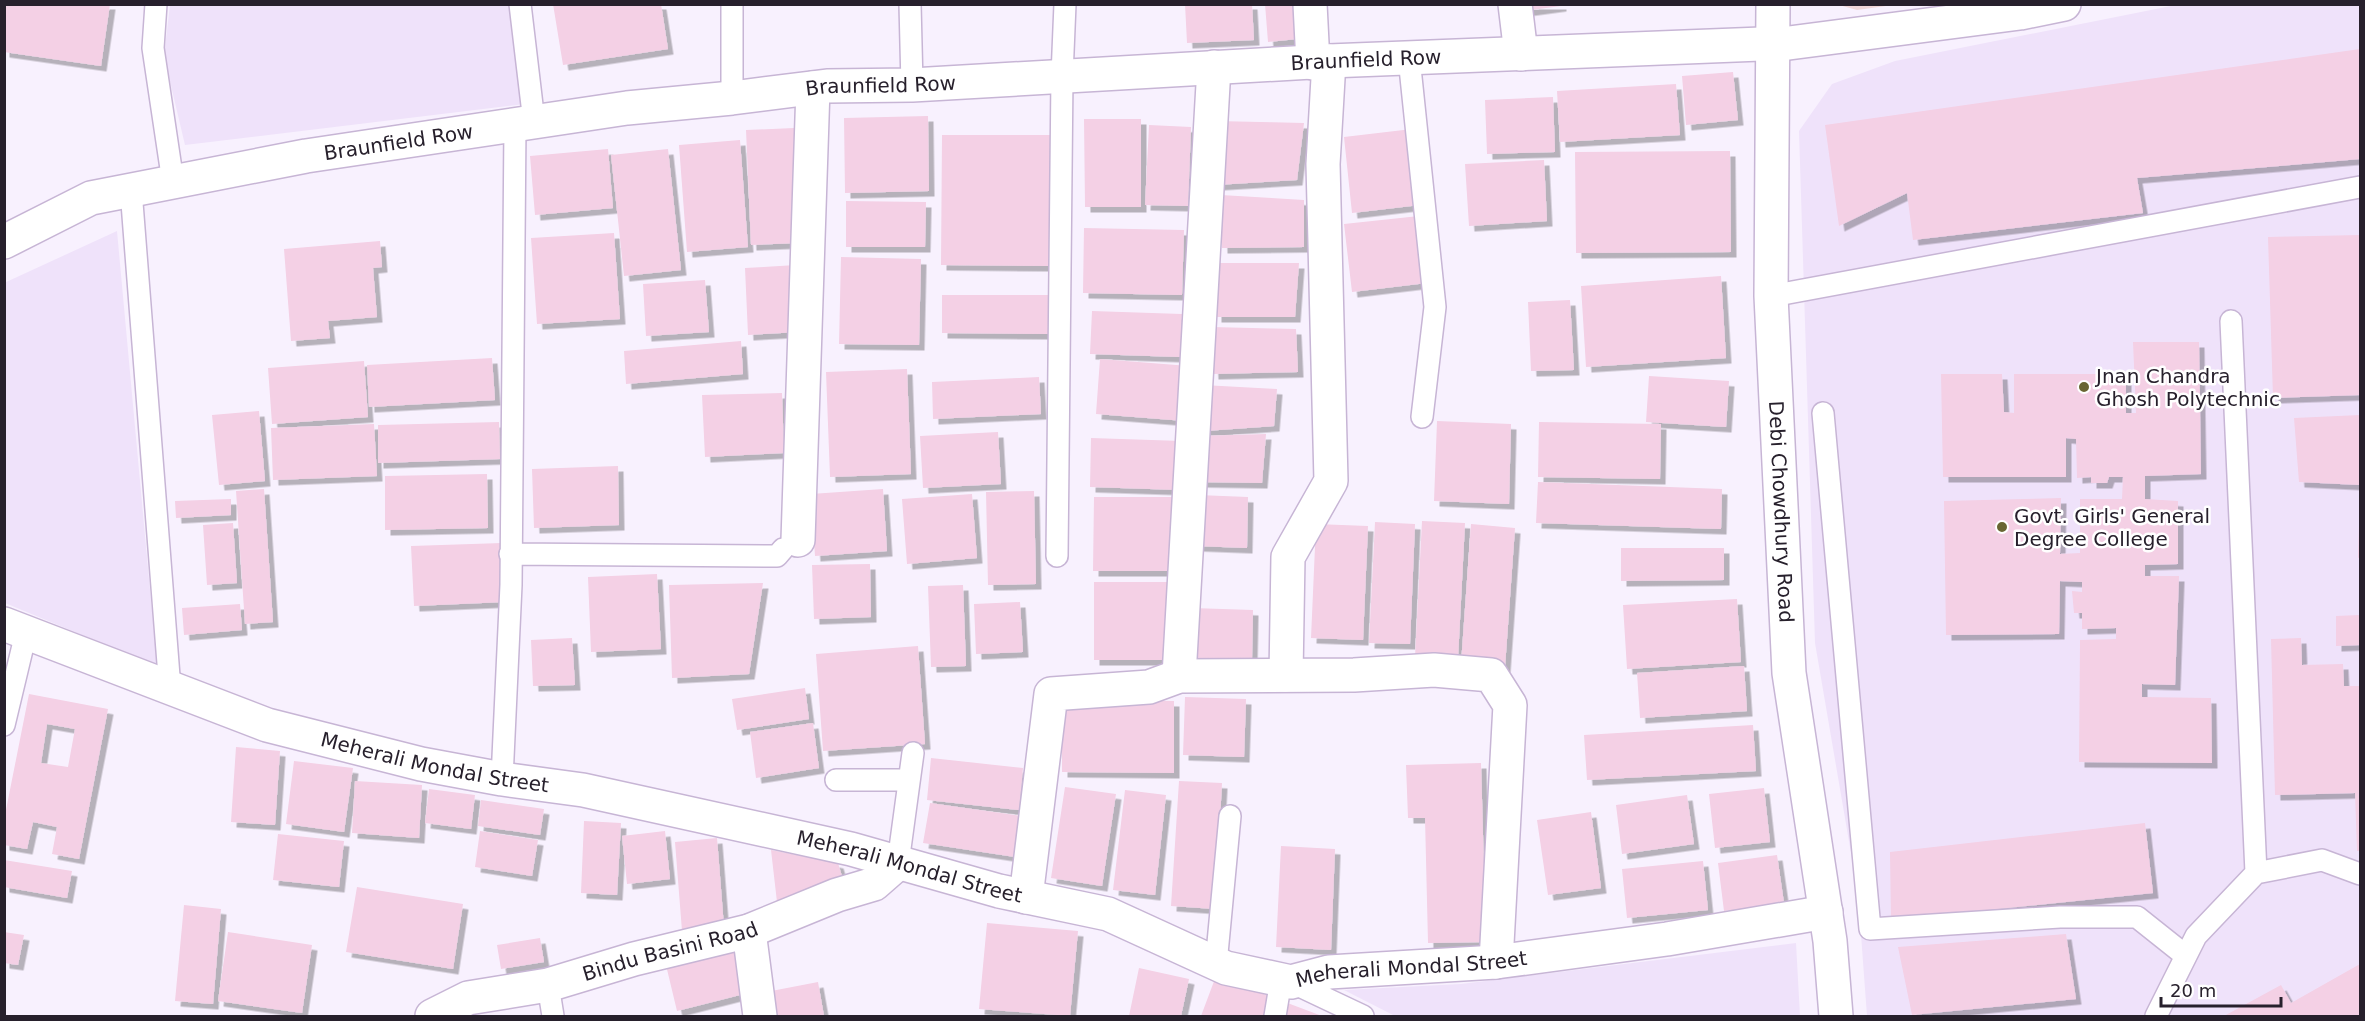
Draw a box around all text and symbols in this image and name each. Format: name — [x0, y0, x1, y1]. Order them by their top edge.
street label: Braunfield Row — [1290, 45, 1442, 75]
street label: Braunfield Row — [804, 70, 957, 101]
street label: Braunfield Row — [322, 119, 475, 165]
place label: Jnan Chandra Ghosh Polytechnic — [2094, 364, 2280, 411]
marker: Jnan Chandra Ghosh Polytechnic — [2077, 380, 2091, 394]
street label: Debi Chowdhury Road — [1764, 400, 1799, 623]
place label: Govt. Girls' General Degree College — [2014, 504, 2210, 551]
marker: Govt. Girls' General Degree College — [1995, 520, 2009, 534]
street label: Meherali Mondal Street — [318, 727, 551, 797]
street label: Meherali Mondal Street — [794, 825, 1024, 908]
street label: Bindu Basini Road — [579, 917, 762, 986]
street label: Meherali Mondal Street — [1293, 946, 1528, 992]
scale bar — [2161, 970, 2281, 1008]
text: 20 m — [2170, 980, 2216, 1001]

